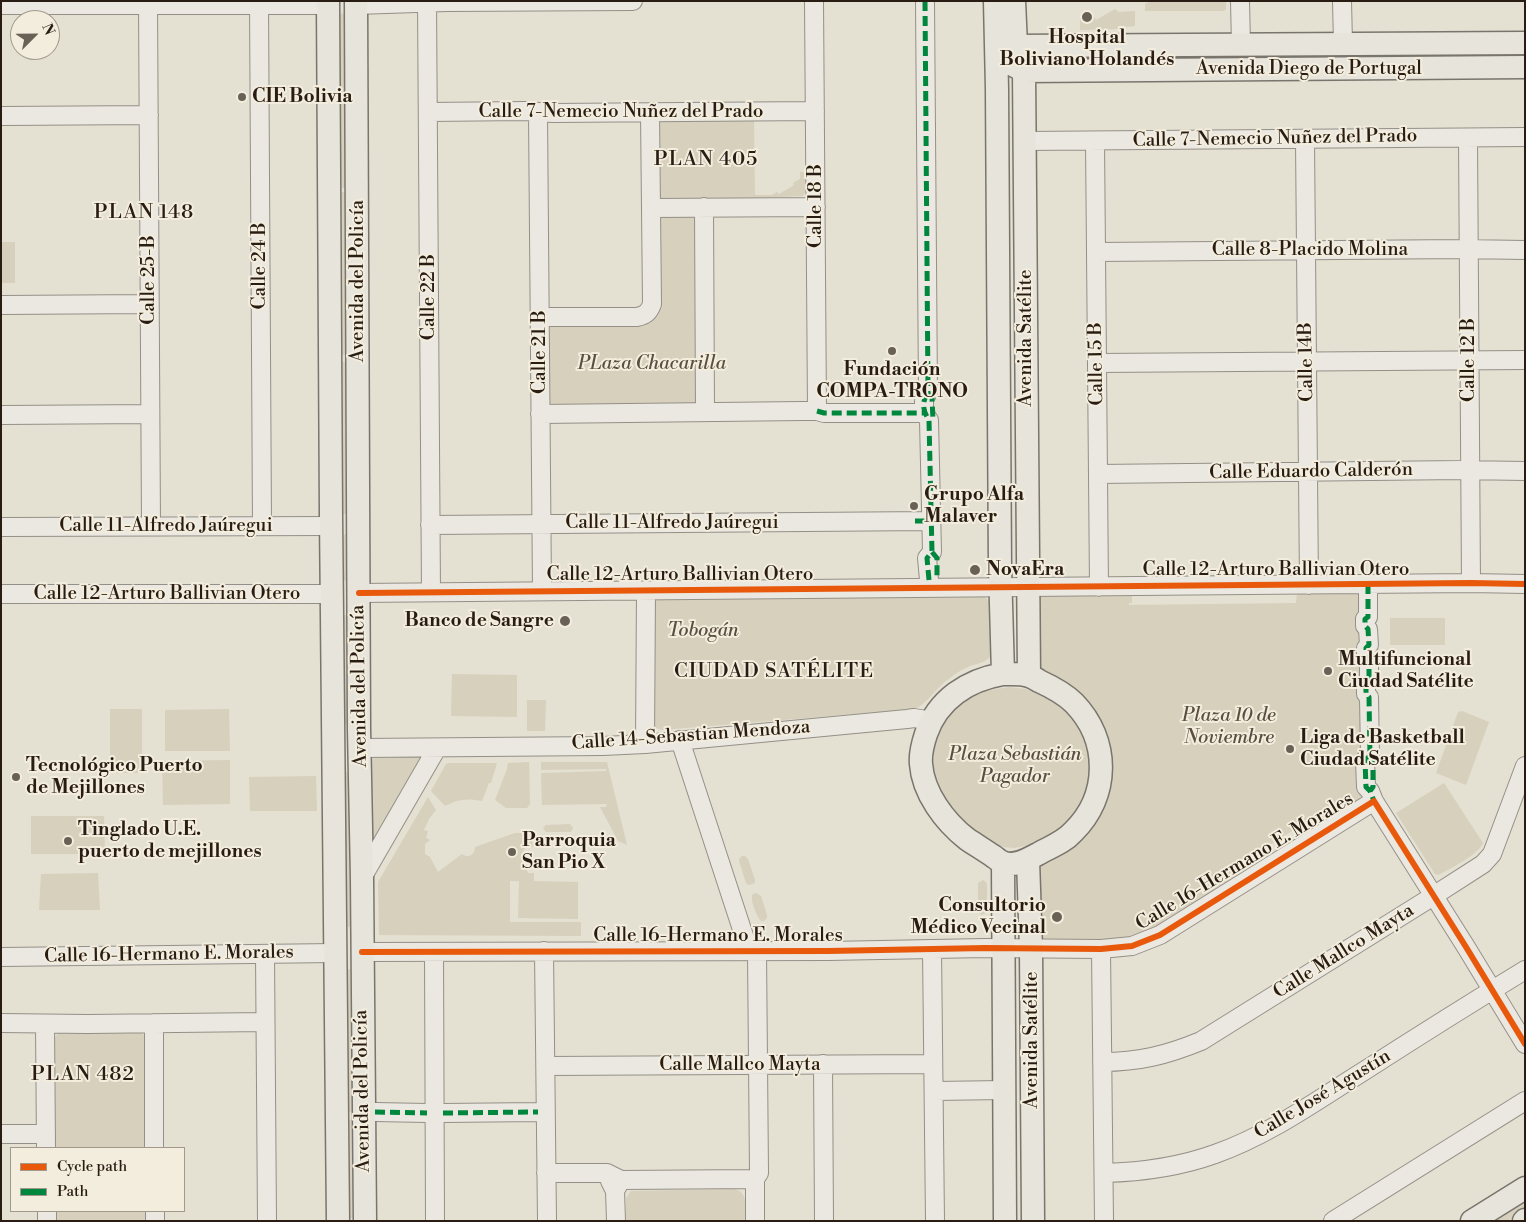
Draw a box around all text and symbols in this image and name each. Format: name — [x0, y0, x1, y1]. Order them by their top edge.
north arrow — [10, 10, 60, 60]
marker: Hospital Boliviano Holandés — [1080, 10, 1094, 24]
text: N — [37, 21, 58, 38]
place label: Hospital Boliviano Holandés — [1000, 27, 1174, 71]
street label: Avenida Diego de Portugal — [1196, 58, 1422, 80]
place label: CIE Bolivia — [252, 86, 353, 108]
marker: CIE Bolivia — [236, 91, 248, 103]
street label: Calle 7-Nemecio Nuñez del Prado — [479, 101, 763, 123]
street label: Calle 7-Nemecio Nuñez del Prado — [1132, 125, 1418, 153]
district label: PLAN 405 — [653, 148, 759, 172]
street label: Calle 18 B — [805, 164, 827, 248]
street label: Avenida del Policía — [347, 200, 369, 362]
district label: PLAN 148 — [93, 201, 195, 225]
street label: Calle 24 B — [249, 223, 271, 309]
street label: Calle 25-B — [138, 235, 160, 325]
street label: Calle 8-Placido Molina — [1212, 239, 1408, 261]
street label: Calle 22 B — [418, 254, 440, 340]
street label: Avenida Satélite — [1015, 269, 1037, 407]
street label: Calle 21 B — [529, 310, 551, 394]
street label: Calle 12 B — [1458, 318, 1480, 402]
street label: Calle 15 B — [1085, 322, 1109, 406]
street label: Calle 14B — [1295, 322, 1319, 402]
marker: Fundación COMPA-TRONO — [886, 345, 898, 357]
park label: PLaza Chacarilla — [578, 353, 726, 375]
place label: Fundación COMPA-TRONO — [816, 359, 968, 403]
street label: Calle Eduardo Calderón — [1209, 459, 1413, 485]
place label: Grupo Alfa Malaver — [924, 484, 1024, 528]
marker: Grupo Alfa Malaver — [908, 500, 920, 512]
street label: Calle 11-Alfredo Jaúregui — [565, 512, 779, 534]
street label: Calle 11-Alfredo Jaúregui — [59, 515, 273, 537]
place label: NovaEra — [986, 559, 1064, 581]
street label: Calle 12-Arturo Ballivian Otero — [1143, 559, 1409, 581]
marker: NovaEra — [968, 563, 982, 577]
street label: Calle 12-Arturo Ballivian Otero — [547, 564, 813, 586]
street label: Calle 12-Arturo Ballivian Otero — [34, 583, 300, 605]
street label: Avenida del Policía — [347, 605, 373, 767]
place label: Banco de Sangre — [404, 610, 554, 632]
marker: Banco de Sangre — [558, 614, 572, 628]
park label: Tobogán — [667, 620, 739, 642]
place label: Multifuncional Ciudad Satélite — [1338, 649, 1474, 693]
district label: CIUDAD SATÉLITE — [672, 660, 876, 684]
marker: Multifuncional Ciudad Satélite — [1322, 665, 1334, 677]
park label: Plaza 10 de Noviembre — [1182, 705, 1276, 749]
street label: Calle 14-Sebastian Mendoza — [571, 716, 811, 756]
place label: Liga de Basketball Ciudad Satélite — [1300, 727, 1465, 771]
marker: Liga de Basketball Ciudad Satélite — [1284, 743, 1296, 755]
park label: Plaza Sebastián Pagador — [949, 744, 1081, 788]
place label: Tecnológico Puerto de Mejillones — [26, 755, 203, 799]
marker: Tecnológico Puerto de Mejillones — [10, 771, 22, 783]
street label: Calle 16-Hermano E. Morales — [1132, 788, 1358, 936]
place label: Tinglado U.E. puerto de mejillones — [78, 819, 262, 863]
place label: Parroquia San Pio X — [522, 830, 616, 874]
marker: Tinglado U.E. puerto de mejillones — [62, 835, 74, 847]
marker: Parroquia San Pio X — [506, 846, 518, 858]
place label: Consultorio Médico Vecinal — [910, 895, 1046, 939]
street label: Calle Mallco Mayta — [1270, 900, 1418, 1004]
marker: Consultorio Médico Vecinal — [1050, 910, 1064, 924]
street label: Calle 16-Hermano E. Morales — [593, 925, 843, 947]
street label: Calle 16-Hermano E. Morales — [44, 941, 294, 969]
street label: Avenida Satélite — [1021, 971, 1043, 1109]
street label: Avenida del Policía — [350, 1010, 376, 1172]
street label: Calle José Agustín — [1251, 1045, 1395, 1145]
street label: Calle Mallco Mayta — [659, 1054, 821, 1076]
district label: PLAN 482 — [30, 1063, 136, 1087]
legend — [10, 1147, 185, 1212]
text: Cycle path — [57, 1157, 127, 1176]
text: Path — [57, 1182, 89, 1201]

